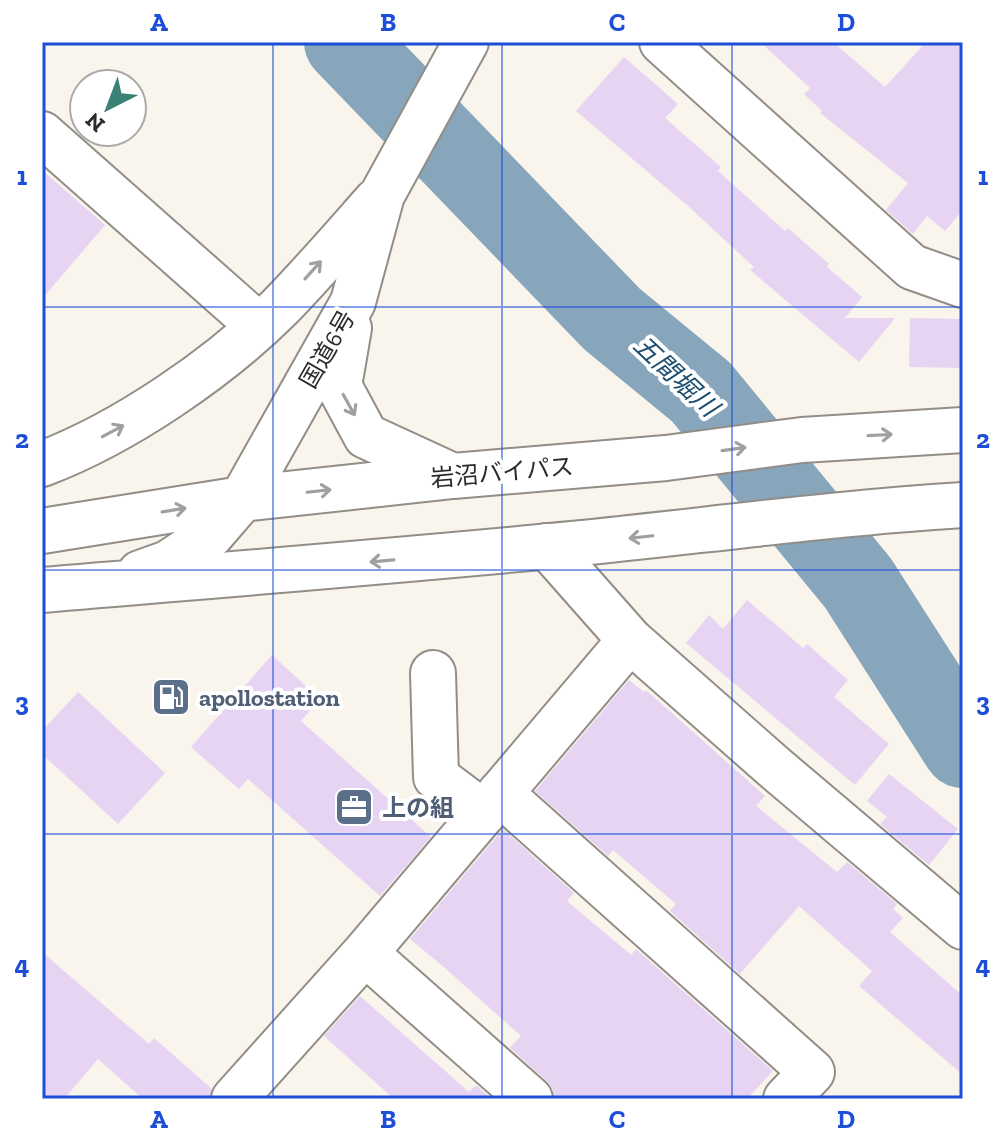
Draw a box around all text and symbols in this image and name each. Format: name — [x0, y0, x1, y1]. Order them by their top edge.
text: A — [150, 6, 168, 38]
text: B — [380, 6, 396, 38]
text: C — [609, 6, 625, 38]
text: D — [837, 6, 855, 38]
north arrow — [68, 68, 148, 148]
text: N — [80, 107, 110, 138]
text: 1 — [17, 160, 28, 192]
text: 1 — [978, 160, 989, 192]
one-way arrow — [304, 261, 322, 281]
street label: 国道6号 — [293, 305, 361, 393]
water label: 五間堀川 — [627, 329, 727, 425]
one-way arrow — [342, 392, 357, 416]
one-way arrow — [100, 422, 124, 438]
text: 2 — [15, 423, 29, 455]
text: 2 — [976, 423, 990, 455]
one-way arrow — [866, 427, 893, 442]
one-way arrow — [721, 441, 746, 456]
street label: 岩沼バイパス — [429, 451, 575, 493]
one-way arrow — [305, 483, 332, 498]
one-way arrow — [161, 501, 186, 516]
one-way arrow — [628, 530, 654, 545]
one-way arrow — [369, 554, 396, 569]
fuel station icon: apollostation — [150, 676, 192, 718]
place label: apollostation — [199, 683, 340, 712]
text: 3 — [15, 686, 29, 718]
text: 3 — [976, 686, 990, 718]
office icon: 上の組 — [333, 786, 375, 828]
place label: 上の組 — [382, 793, 454, 822]
text: 4 — [15, 949, 30, 981]
text: 4 — [976, 949, 991, 981]
text: A — [150, 1103, 168, 1135]
text: B — [380, 1103, 396, 1135]
text: C — [609, 1103, 625, 1135]
text: D — [837, 1103, 855, 1135]

